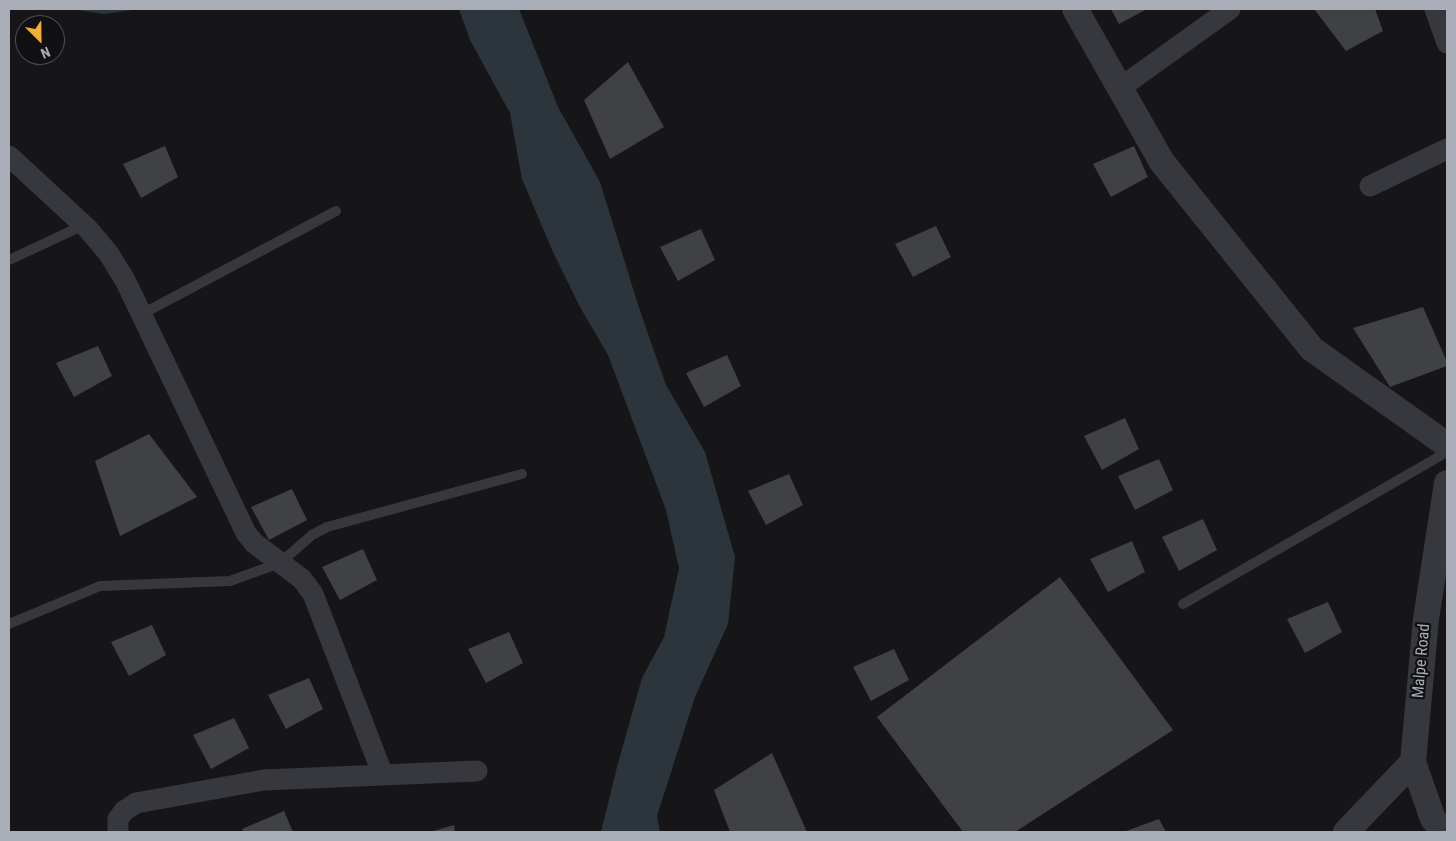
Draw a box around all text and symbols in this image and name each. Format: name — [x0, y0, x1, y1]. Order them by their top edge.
north arrow — [15, 15, 65, 65]
text: N — [38, 44, 53, 62]
street label: Malpe Road — [1409, 623, 1435, 699]

